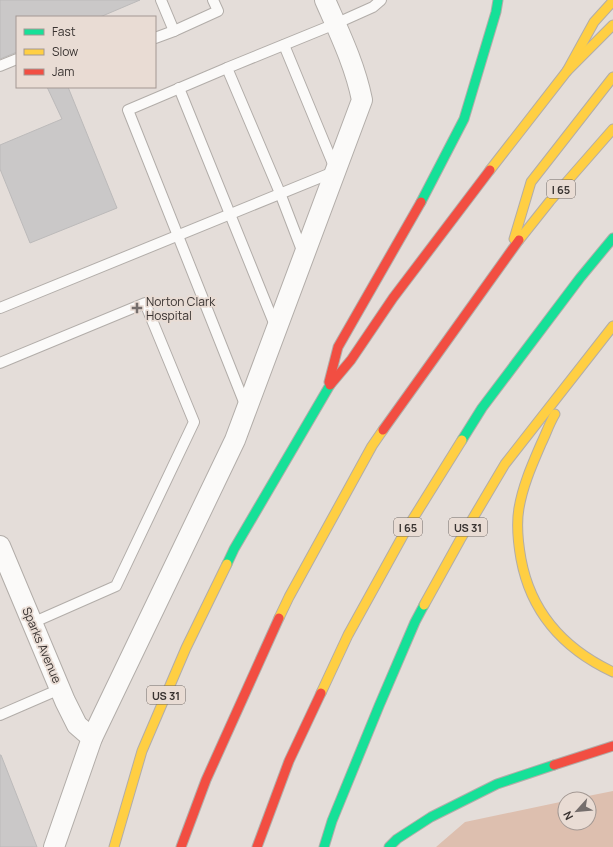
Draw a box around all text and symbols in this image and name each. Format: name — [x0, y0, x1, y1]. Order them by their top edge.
legend — [16, 16, 156, 88]
text: Fast — [52, 23, 76, 40]
text: Slow — [52, 43, 78, 60]
text: Jam — [52, 63, 74, 80]
road number: I 65 — [547, 180, 575, 198]
place label: Norton Clark Hospital — [146, 293, 216, 324]
marker: Norton Clark Hospital — [131, 302, 143, 314]
road number: I 65 — [394, 518, 422, 536]
road number: US 31 — [449, 518, 487, 536]
street label: Sparks Avenue — [18, 604, 66, 686]
road number: US 31 — [147, 686, 185, 704]
north arrow — [557, 791, 597, 831]
text: N — [559, 809, 576, 823]

